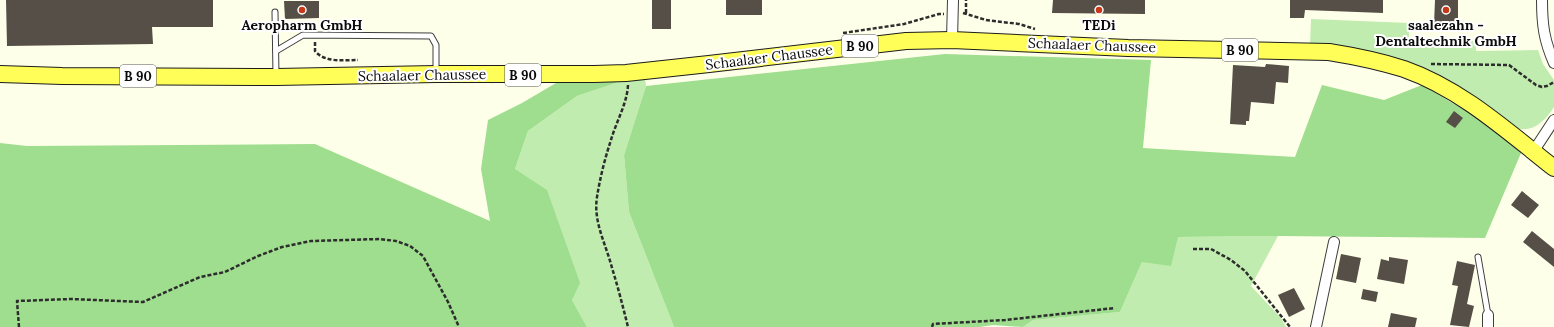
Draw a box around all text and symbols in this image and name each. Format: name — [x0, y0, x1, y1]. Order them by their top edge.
marker: Aeropharm GmbH — [297, 5, 307, 15]
marker: TEDi — [1094, 5, 1104, 15]
marker: saalezahn - Dentaltechnik GmbH — [1441, 5, 1451, 15]
place label: Aeropharm GmbH — [241, 16, 363, 34]
place label: TEDi — [1083, 16, 1116, 34]
place label: saalezahn - Dentaltechnik GmbH — [1375, 16, 1517, 50]
street label: Schaalaer Chaussee — [1028, 34, 1157, 56]
road number: B 90 — [842, 35, 878, 57]
road number: B 90 — [1222, 39, 1258, 61]
street label: Schaalaer Chaussee — [704, 40, 834, 74]
road number: B 90 — [505, 64, 541, 86]
road number: B 90 — [120, 65, 156, 87]
street label: Schaalaer Chaussee — [358, 65, 487, 85]

